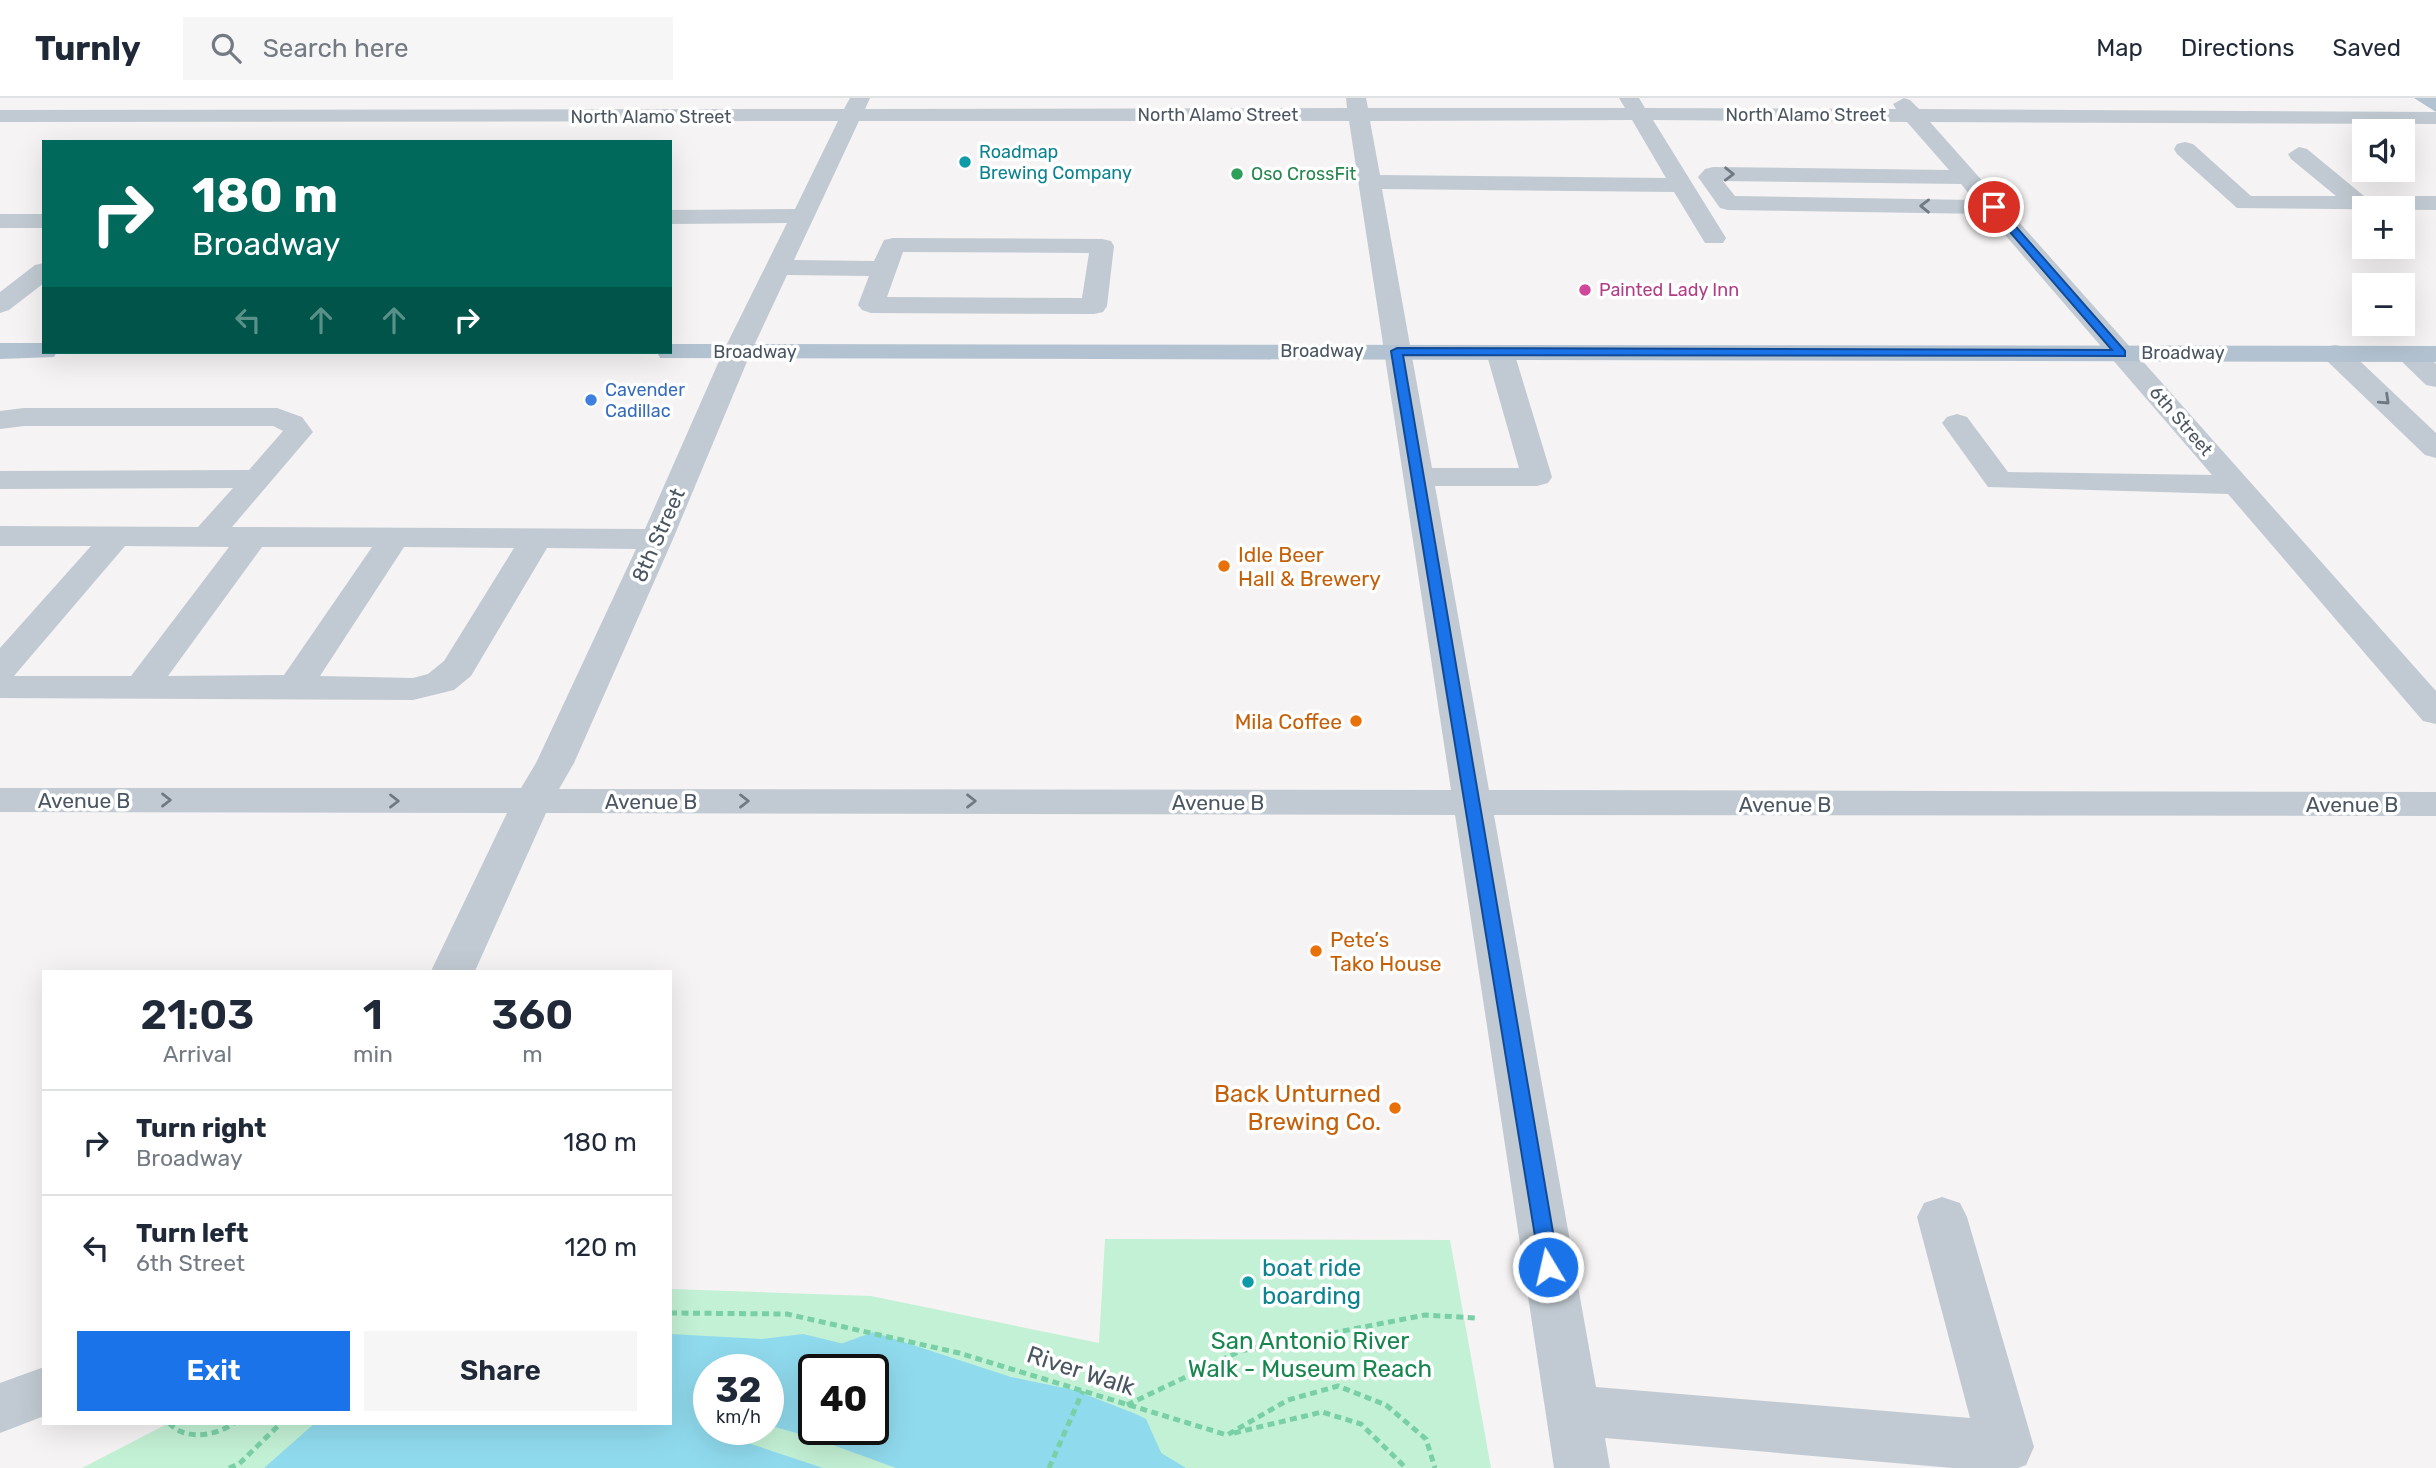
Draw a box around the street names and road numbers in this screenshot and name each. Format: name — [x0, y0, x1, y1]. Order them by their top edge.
street label: North Alamo Street — [1138, 104, 1298, 126]
street label: North Alamo Street — [1726, 104, 1886, 126]
street label: North Alamo Street — [571, 106, 731, 128]
street label: Broadway — [1280, 340, 1364, 362]
street label: Broadway — [713, 341, 797, 363]
street label: Broadway — [2141, 342, 2225, 364]
street label: 6th Street — [2145, 382, 2217, 460]
street label: 8th Street — [626, 484, 690, 586]
street label: Avenue B — [38, 788, 130, 813]
street label: Avenue B — [605, 789, 697, 814]
street label: Avenue B — [1172, 790, 1264, 815]
street label: Avenue B — [1739, 792, 1831, 817]
street label: Avenue B — [2306, 792, 2398, 817]
street label: River Walk — [1023, 1340, 1139, 1402]

